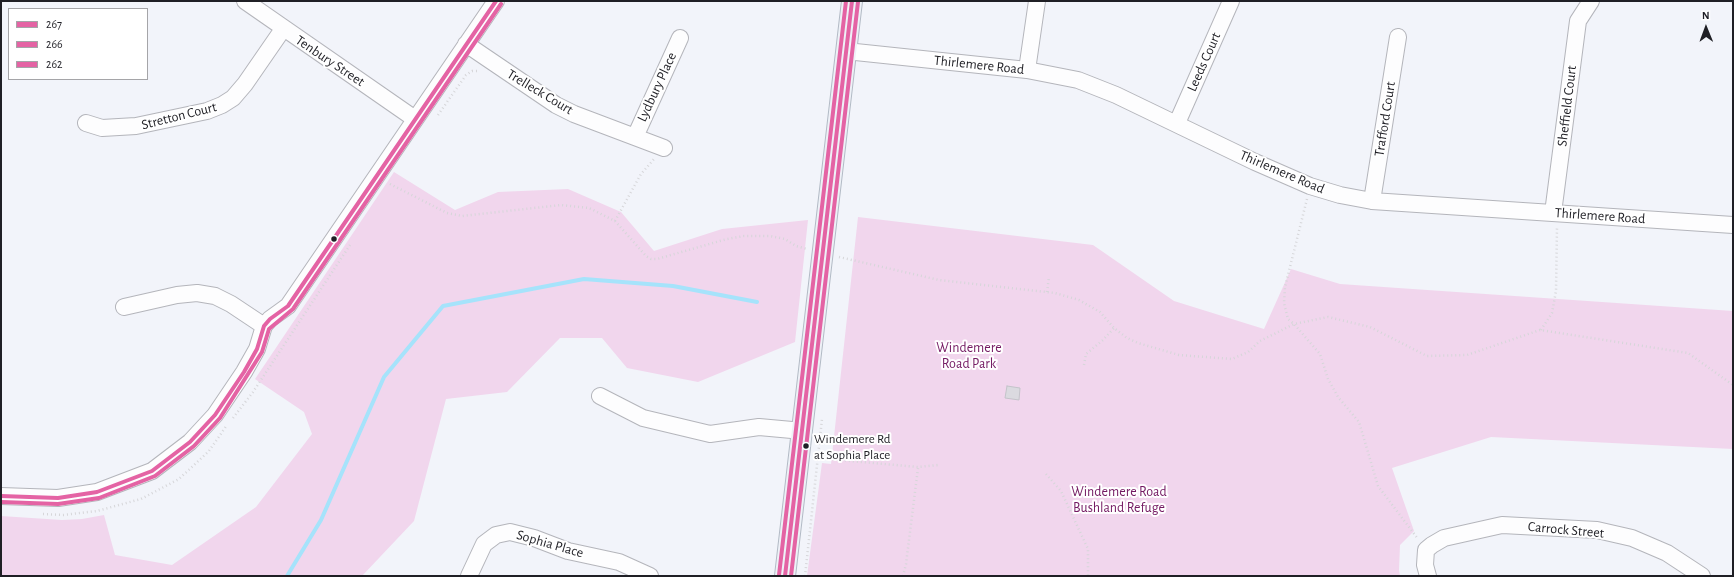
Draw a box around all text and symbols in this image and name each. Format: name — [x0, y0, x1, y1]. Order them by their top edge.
legend — [8, 8, 148, 80]
north arrow — [1686, 8, 1726, 48]
text: N — [1702, 10, 1710, 21]
text: 267 — [46, 18, 62, 30]
street label: Leeds Court — [1183, 30, 1225, 94]
street label: Tenbury Street — [292, 32, 368, 90]
text: 266 — [46, 38, 63, 50]
street label: Lydbury Place — [634, 50, 680, 124]
street label: Thirlemere Road — [933, 52, 1025, 78]
text: 262 — [46, 58, 63, 70]
street label: Sheffield Court — [1554, 65, 1580, 147]
street label: Trelleck Court — [504, 66, 576, 118]
street label: Trafford Court — [1371, 80, 1399, 158]
street label: Stretton Court — [140, 99, 218, 133]
street label: Thirlemere Road — [1237, 147, 1327, 197]
street label: Thirlemere Road — [1554, 204, 1646, 228]
unlabelled marker — [329, 234, 339, 244]
park label: Windemere Road Park — [936, 340, 1002, 372]
place label: Windemere Rd at Sophia Place — [814, 431, 890, 462]
marker: Windemere Rd at Sophia Place — [801, 441, 811, 451]
park label: Windemere Road Bushland Refuge — [1071, 484, 1167, 516]
street label: Carrock Street — [1527, 518, 1605, 542]
street label: Sophia Place — [515, 526, 585, 562]

